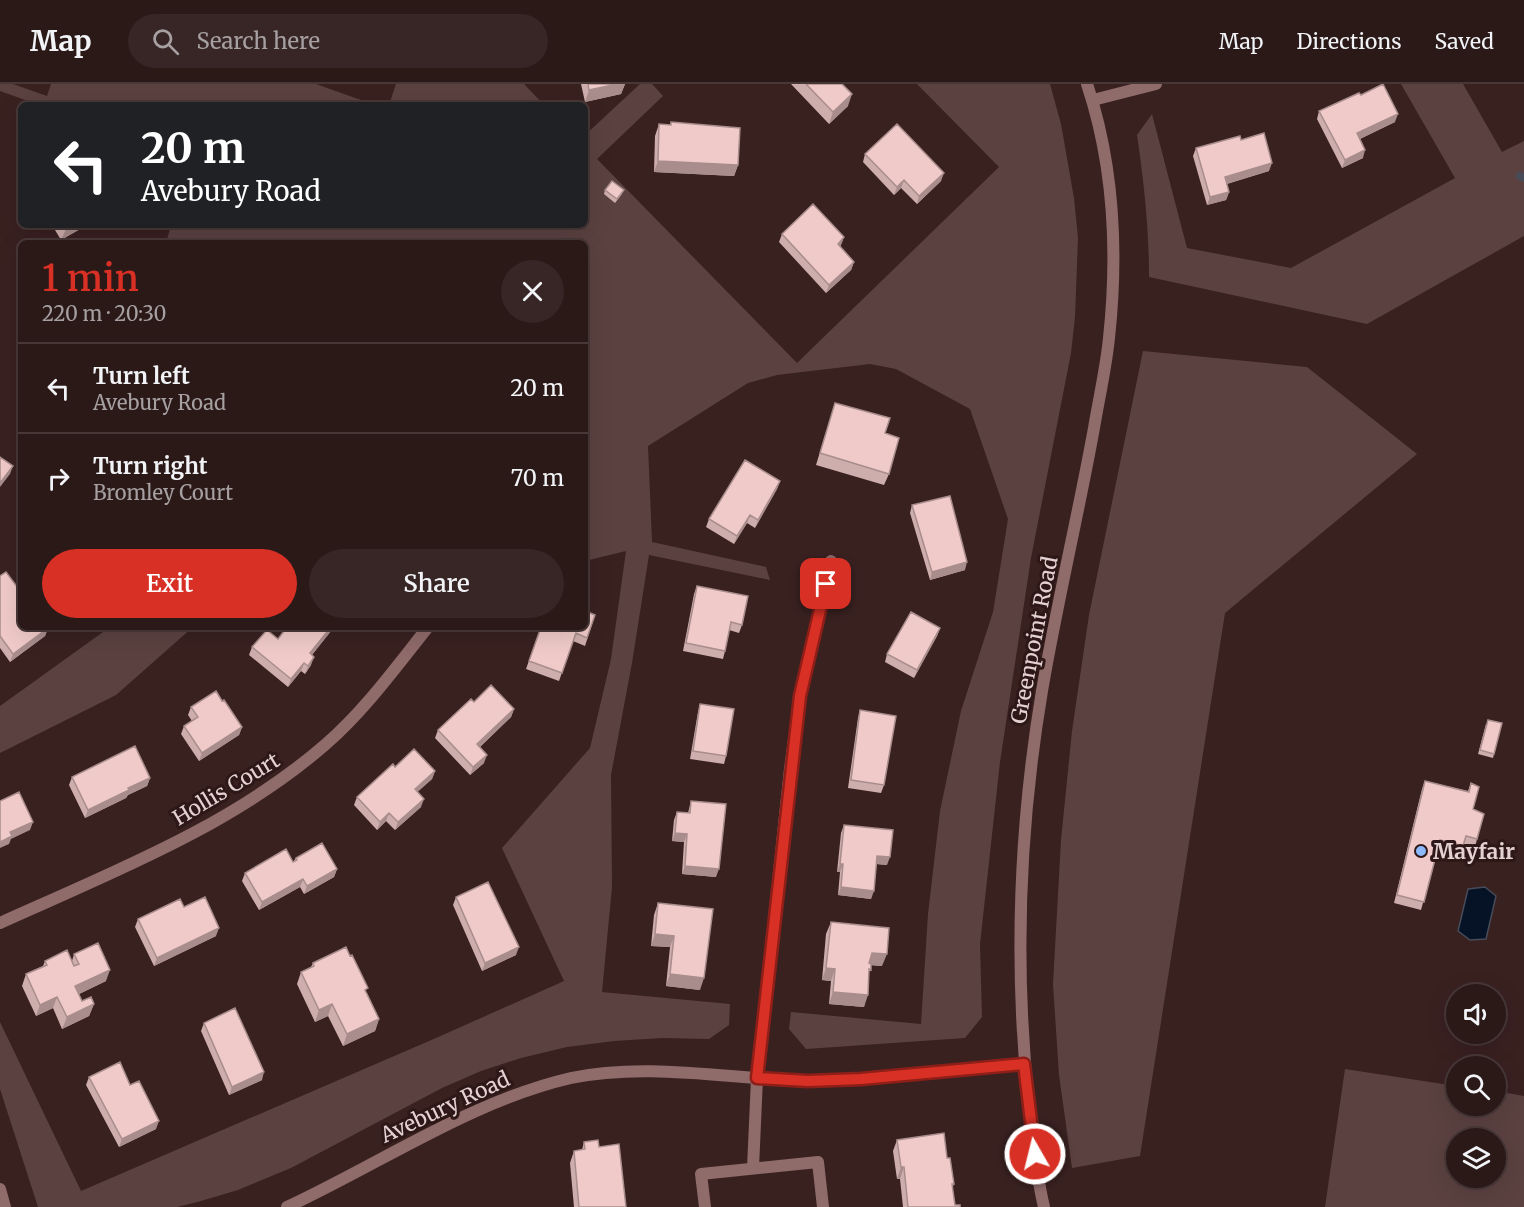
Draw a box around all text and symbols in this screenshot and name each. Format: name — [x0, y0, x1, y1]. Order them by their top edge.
search box — [128, 14, 548, 68]
text: Map — [30, 23, 92, 59]
icon: search — [149, 25, 182, 58]
text: Search here — [197, 27, 320, 55]
text: Map — [1219, 28, 1263, 55]
text: Directions — [1296, 28, 1401, 55]
text: Saved — [1434, 28, 1494, 55]
text: 20 m — [141, 122, 245, 174]
icon: left — [42, 126, 120, 204]
text: Avebury Road — [141, 174, 321, 208]
text: 1 min — [42, 256, 139, 301]
button: close — [501, 260, 564, 323]
text: 220 m · 20:30 — [42, 301, 167, 326]
text: Turn left — [93, 362, 190, 390]
icon: left — [42, 372, 75, 405]
text: 20 m — [510, 374, 564, 402]
text: Avebury Road — [93, 390, 226, 415]
text: Turn right — [93, 452, 207, 480]
icon: right — [42, 462, 75, 495]
text: 70 m — [511, 464, 564, 492]
text: Bromley Court — [93, 480, 233, 505]
button: Exit — [42, 549, 297, 618]
button: Share — [309, 549, 564, 618]
street label: Greenpoint Road — [1005, 554, 1064, 726]
pin — [800, 558, 851, 609]
icon: arrive — [809, 567, 842, 600]
street label: Hollis Court — [168, 747, 284, 831]
place label: Mayfair — [1433, 838, 1515, 865]
marker: Mayfair — [1414, 844, 1428, 858]
map controls — [1446, 984, 1506, 1188]
button: sound — [1446, 984, 1506, 1044]
button: search — [1446, 1056, 1506, 1116]
street label: Avebury Road — [375, 1065, 514, 1149]
position arrow — [1003, 1122, 1067, 1186]
button: layers — [1446, 1128, 1506, 1188]

